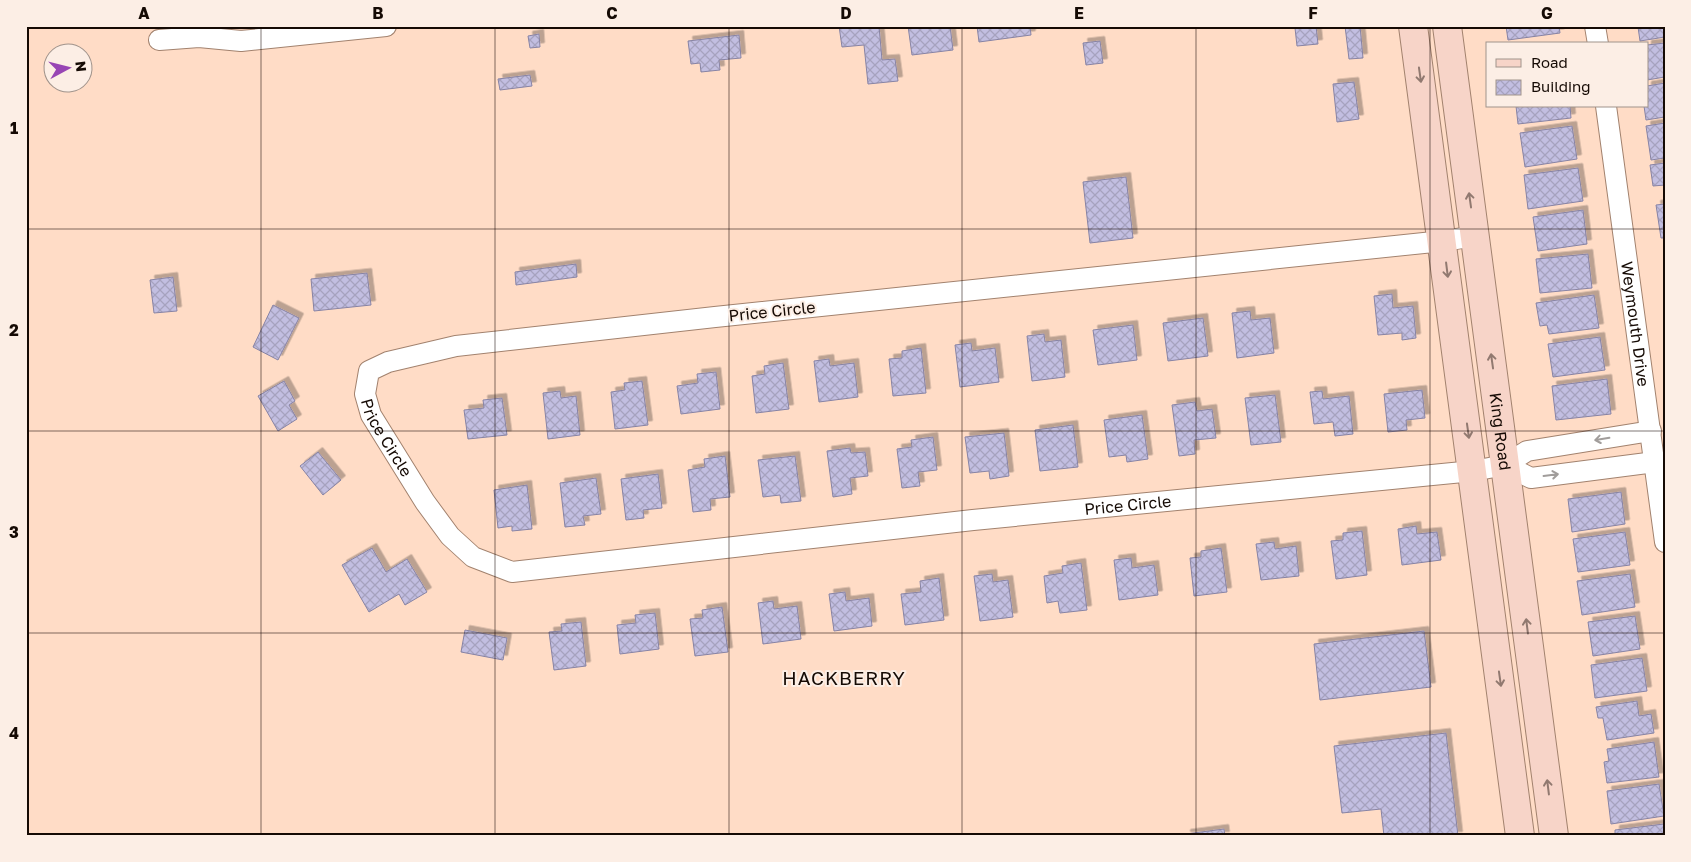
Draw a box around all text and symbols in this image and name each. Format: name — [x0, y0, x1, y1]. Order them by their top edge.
text: A — [138, 3, 150, 23]
text: B — [372, 3, 384, 23]
text: C — [606, 3, 618, 23]
text: D — [840, 3, 852, 23]
text: E — [1074, 3, 1084, 23]
text: F — [1308, 3, 1318, 23]
text: G — [1541, 3, 1553, 23]
north arrow — [42, 42, 92, 92]
legend — [1486, 42, 1648, 108]
text: Road — [1531, 53, 1568, 71]
text: N — [72, 60, 90, 73]
one-way arrow — [1415, 66, 1425, 82]
text: Building — [1531, 77, 1591, 95]
text: 1 — [10, 118, 18, 138]
one-way arrow — [1465, 192, 1475, 208]
street label: Weymouth Drive — [1617, 260, 1654, 388]
one-way arrow — [1442, 262, 1452, 278]
street label: Price Circle — [728, 296, 816, 326]
text: 2 — [9, 320, 19, 340]
one-way arrow — [1486, 353, 1496, 369]
street label: King Road — [1486, 391, 1516, 472]
street label: Price Circle — [357, 396, 417, 480]
one-way arrow — [1463, 423, 1473, 439]
one-way arrow — [1595, 434, 1611, 444]
one-way arrow — [1543, 470, 1559, 480]
street label: Price Circle — [1083, 491, 1172, 519]
text: 3 — [9, 522, 19, 542]
one-way arrow — [1521, 619, 1531, 635]
district label: HACKBERRY — [782, 666, 906, 689]
one-way arrow — [1495, 671, 1505, 687]
text: 4 — [9, 723, 19, 743]
one-way arrow — [1542, 780, 1552, 796]

